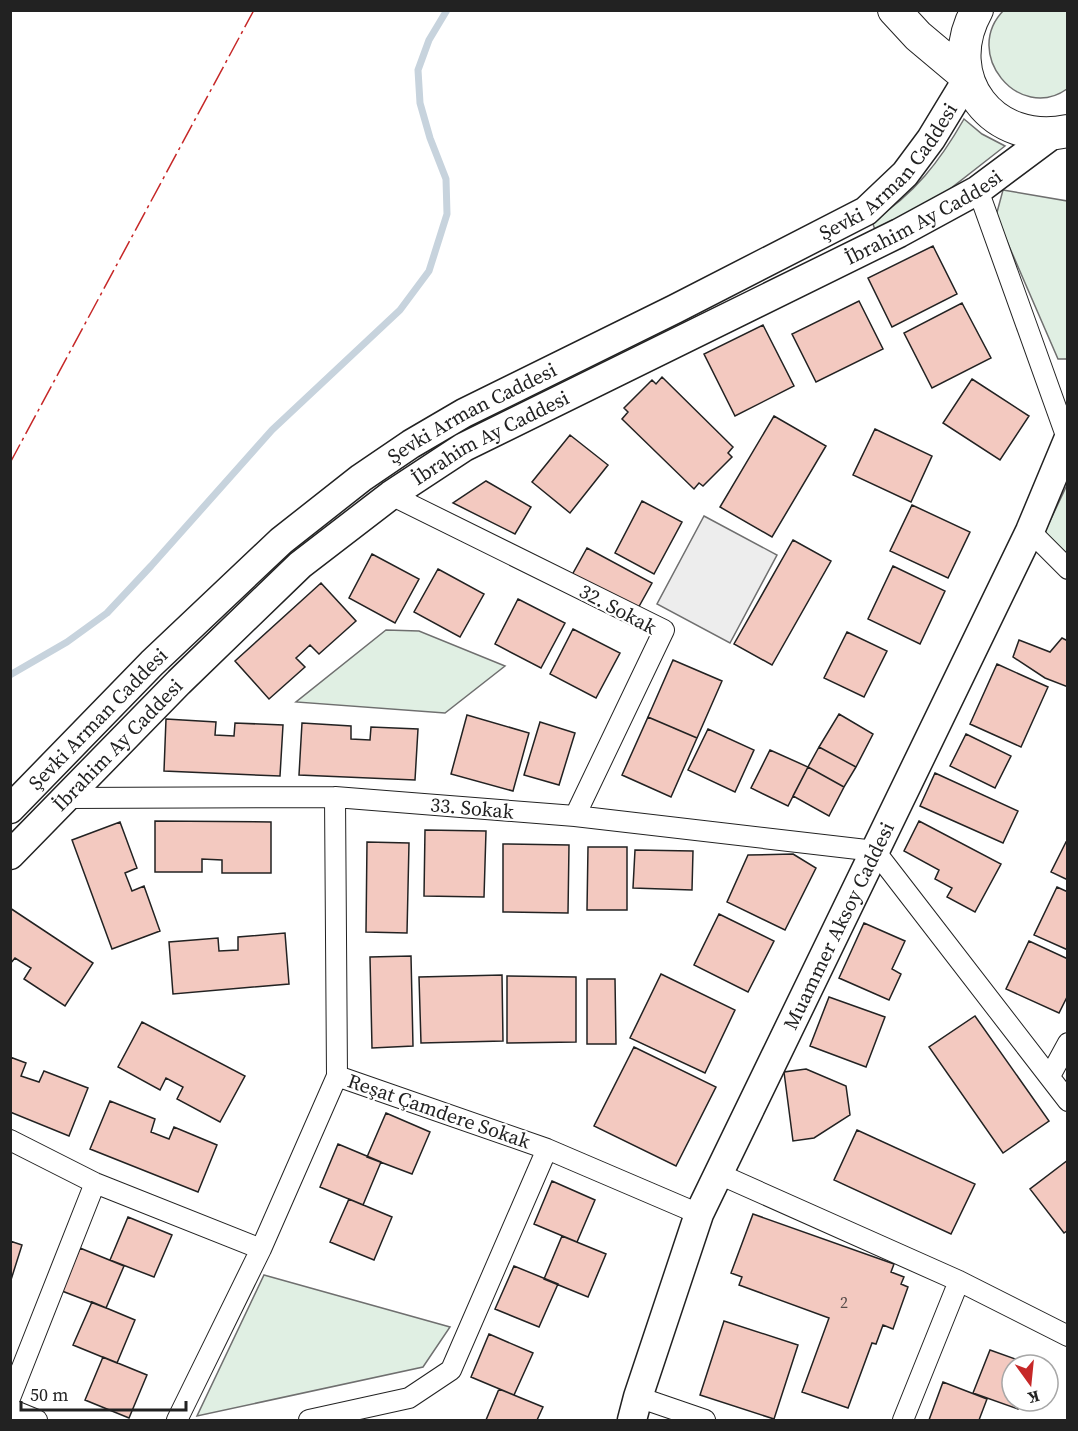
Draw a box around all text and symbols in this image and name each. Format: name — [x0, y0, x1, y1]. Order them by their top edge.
street label: Şevki Arman Caddesi — [814, 97, 964, 247]
street label: İbrahim Ay Caddesi — [840, 163, 1008, 272]
street label: Şevki Arman Caddesi — [382, 356, 561, 470]
street label: İbrahim Ay Caddesi — [406, 383, 574, 492]
street label: 32. Sokak — [574, 577, 662, 641]
street label: Şevki Arman Caddesi — [22, 641, 174, 796]
street label: İbrahim Ay Caddesi — [46, 672, 189, 817]
street label: 33. Sokak — [429, 790, 515, 826]
street label: Muammer Aksoy Caddesi — [776, 817, 901, 1034]
street label: Reşat Çamdere Sokak — [344, 1067, 534, 1155]
house number: 2 — [840, 1291, 848, 1313]
north arrow — [1000, 1353, 1060, 1413]
scale bar — [21, 1374, 186, 1412]
text: 50 m — [30, 1382, 68, 1407]
text: K — [1025, 1385, 1042, 1410]

